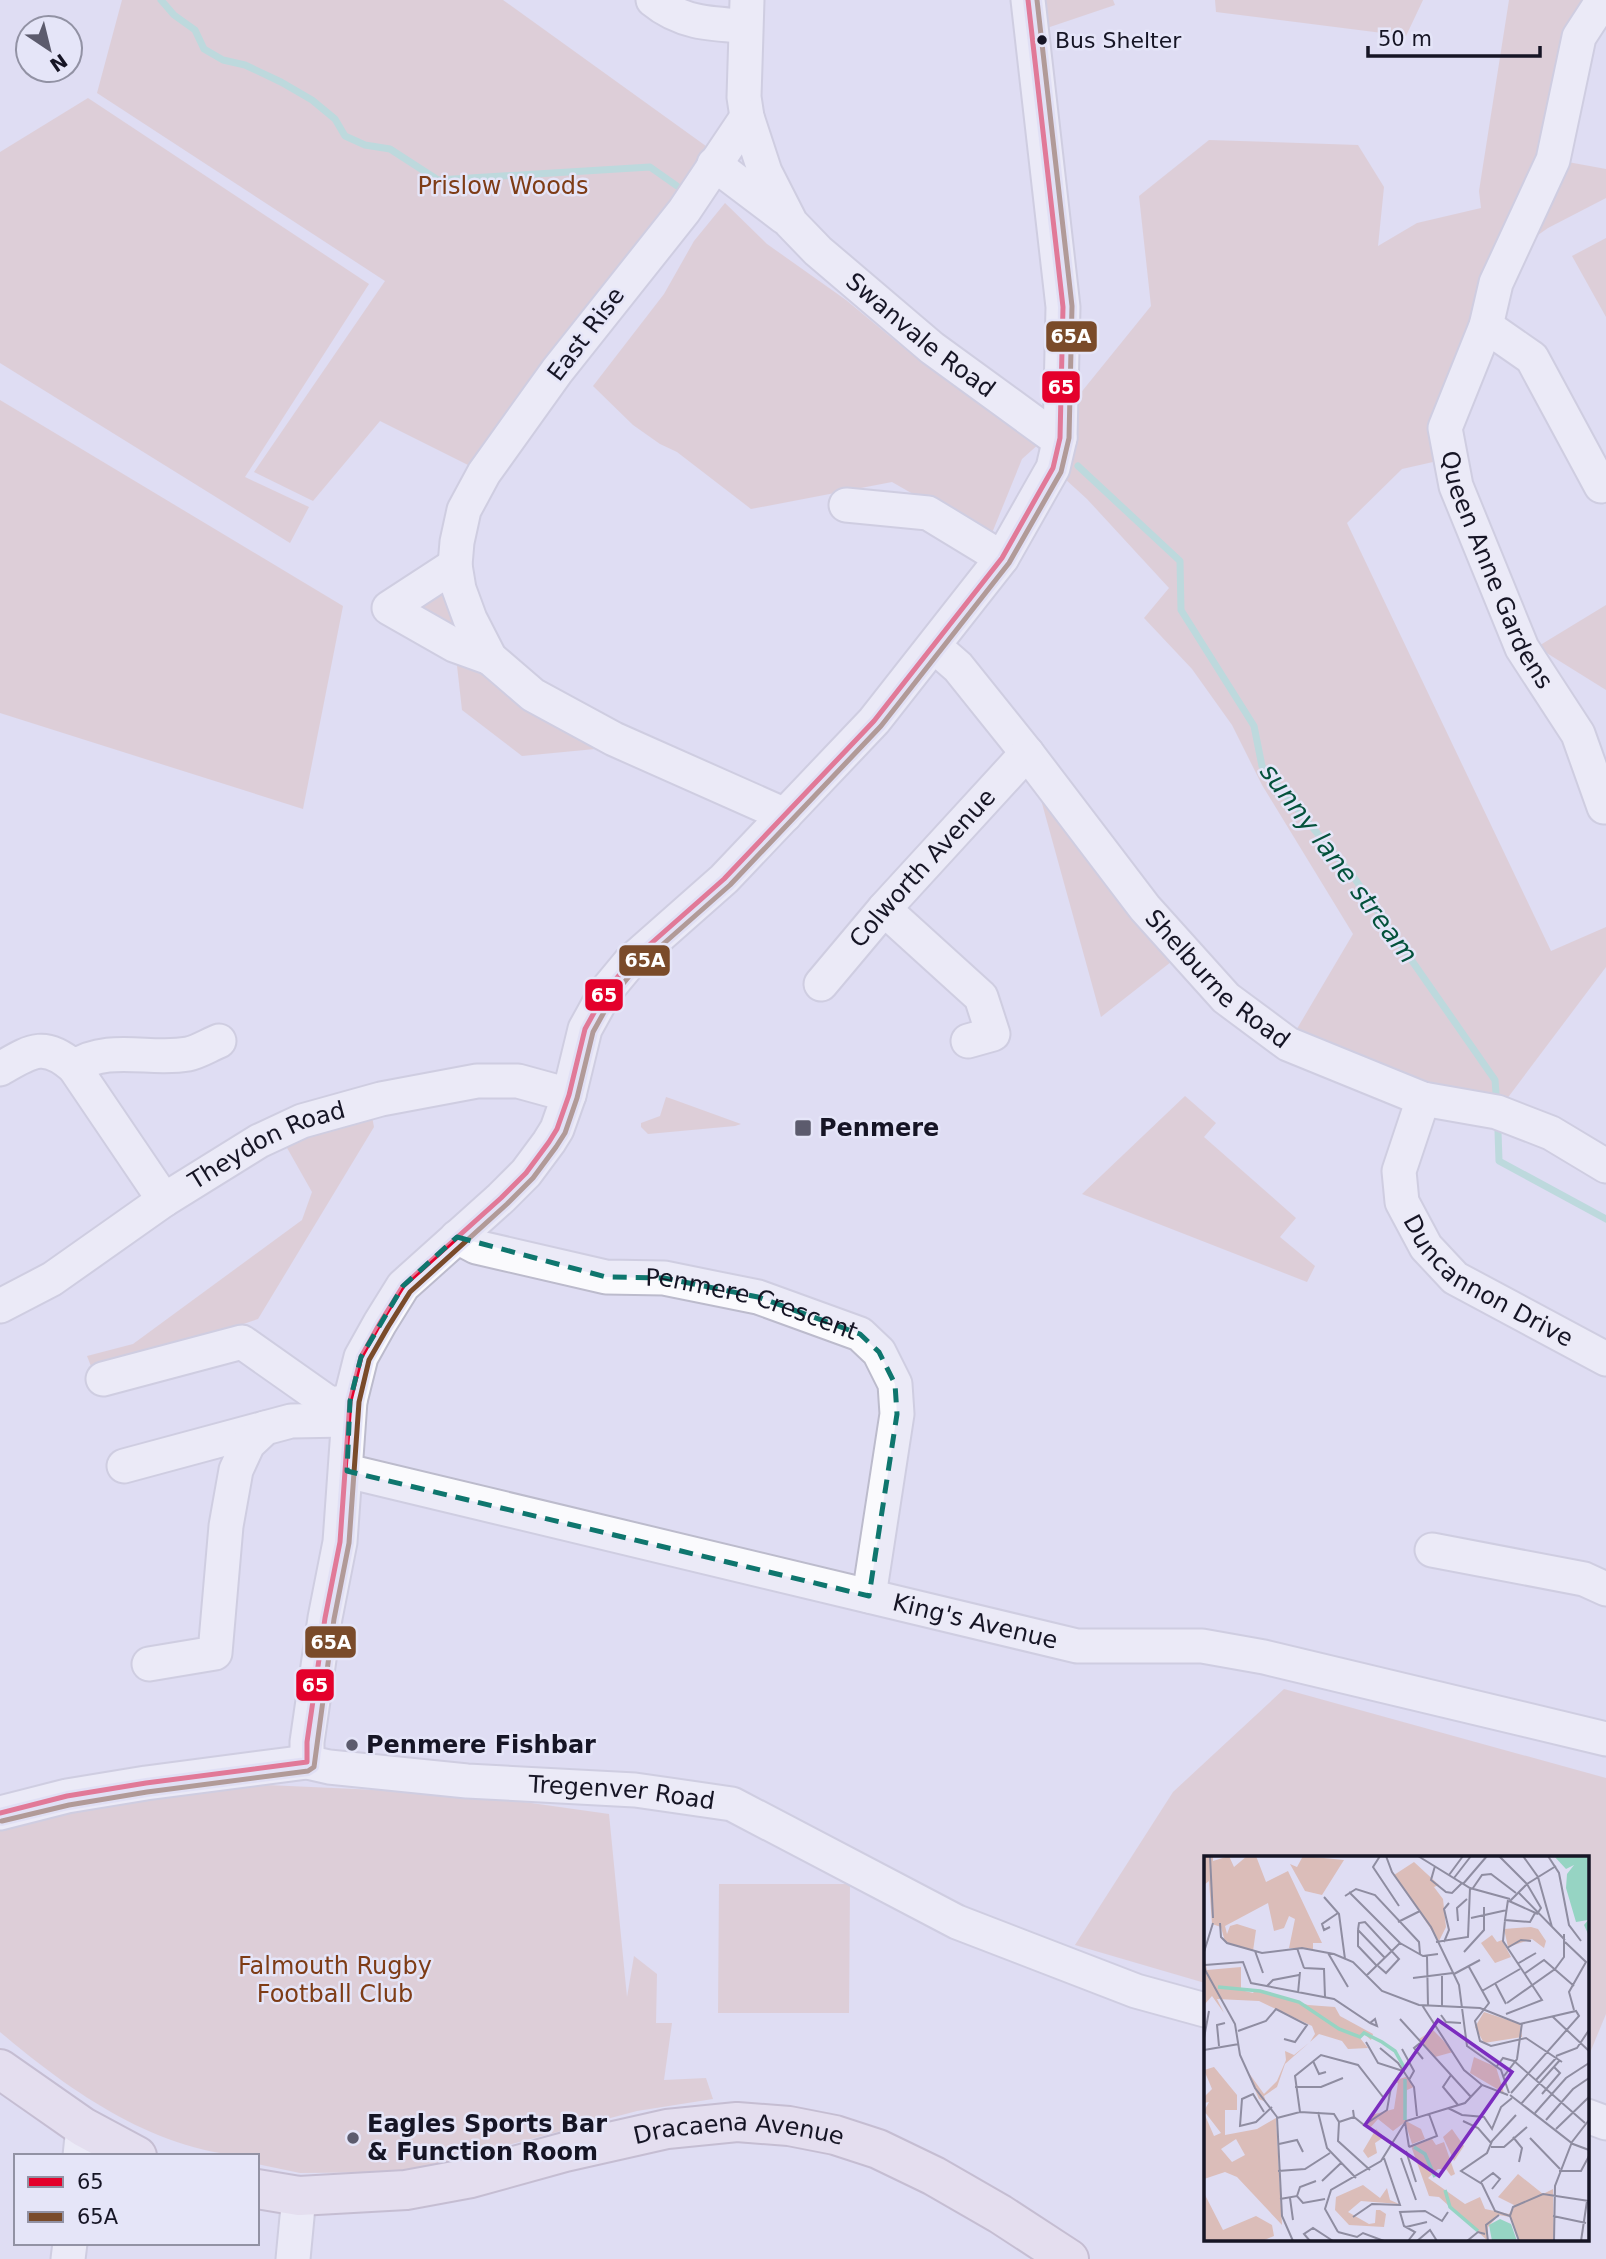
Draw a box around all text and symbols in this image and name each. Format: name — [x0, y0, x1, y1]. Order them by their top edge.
north arrow — [14, 14, 84, 84]
scale bar — [1368, 14, 1540, 58]
text: 50 m — [1378, 27, 1432, 51]
place label: Bus Shelter — [1055, 28, 1182, 53]
marker: Bus Shelter — [1035, 33, 1049, 47]
text: N — [46, 49, 72, 76]
park label: Prislow Woods — [417, 172, 589, 200]
street label: Swanvale Road — [840, 267, 1001, 403]
street label: East Rise — [542, 282, 630, 386]
line badge: 65A — [1045, 320, 1098, 353]
text: 65A — [1050, 325, 1092, 347]
line badge: 65 — [1041, 370, 1081, 404]
text: 65 — [1048, 376, 1074, 398]
street label: Queen Anne Gardens — [1436, 448, 1559, 694]
water label: sunny lane stream — [1254, 757, 1424, 969]
street label: Colworth Avenue — [844, 783, 1001, 953]
street label: Shelburne Road — [1139, 904, 1295, 1054]
line badge: 65A — [618, 944, 671, 977]
text: 65A — [624, 949, 666, 971]
line badge: 65 — [584, 978, 624, 1012]
text: 65 — [591, 984, 617, 1006]
street label: Theydon Road — [182, 1096, 348, 1196]
place label: Penmere — [819, 1114, 939, 1142]
marker: Penmere — [793, 1118, 813, 1138]
street label: Duncannon Drive — [1397, 1210, 1578, 1353]
street label: Penmere Crescent — [645, 1263, 861, 1346]
street label: King's Avenue — [890, 1588, 1061, 1655]
line badge: 65A — [304, 1625, 357, 1659]
text: 65A — [310, 1631, 352, 1653]
line badge: 65 — [295, 1668, 335, 1702]
text: 65 — [302, 1674, 328, 1696]
place label: Penmere Fishbar — [366, 1731, 596, 1759]
marker: Penmere Fishbar — [344, 1737, 360, 1753]
street label: Tregenver Road — [527, 1770, 717, 1815]
inset map — [1204, 1856, 1588, 2242]
park label: Falmouth Rugby Football Club — [238, 1952, 432, 2008]
street label: Dracaena Avenue — [631, 2108, 848, 2151]
place label: Eagles Sports Bar & Function Room — [367, 2110, 607, 2166]
marker: Eagles Sports Bar & Function Room — [345, 2130, 361, 2146]
legend — [14, 2154, 259, 2245]
text: 65 — [77, 2170, 104, 2194]
text: 65A — [77, 2205, 119, 2229]

